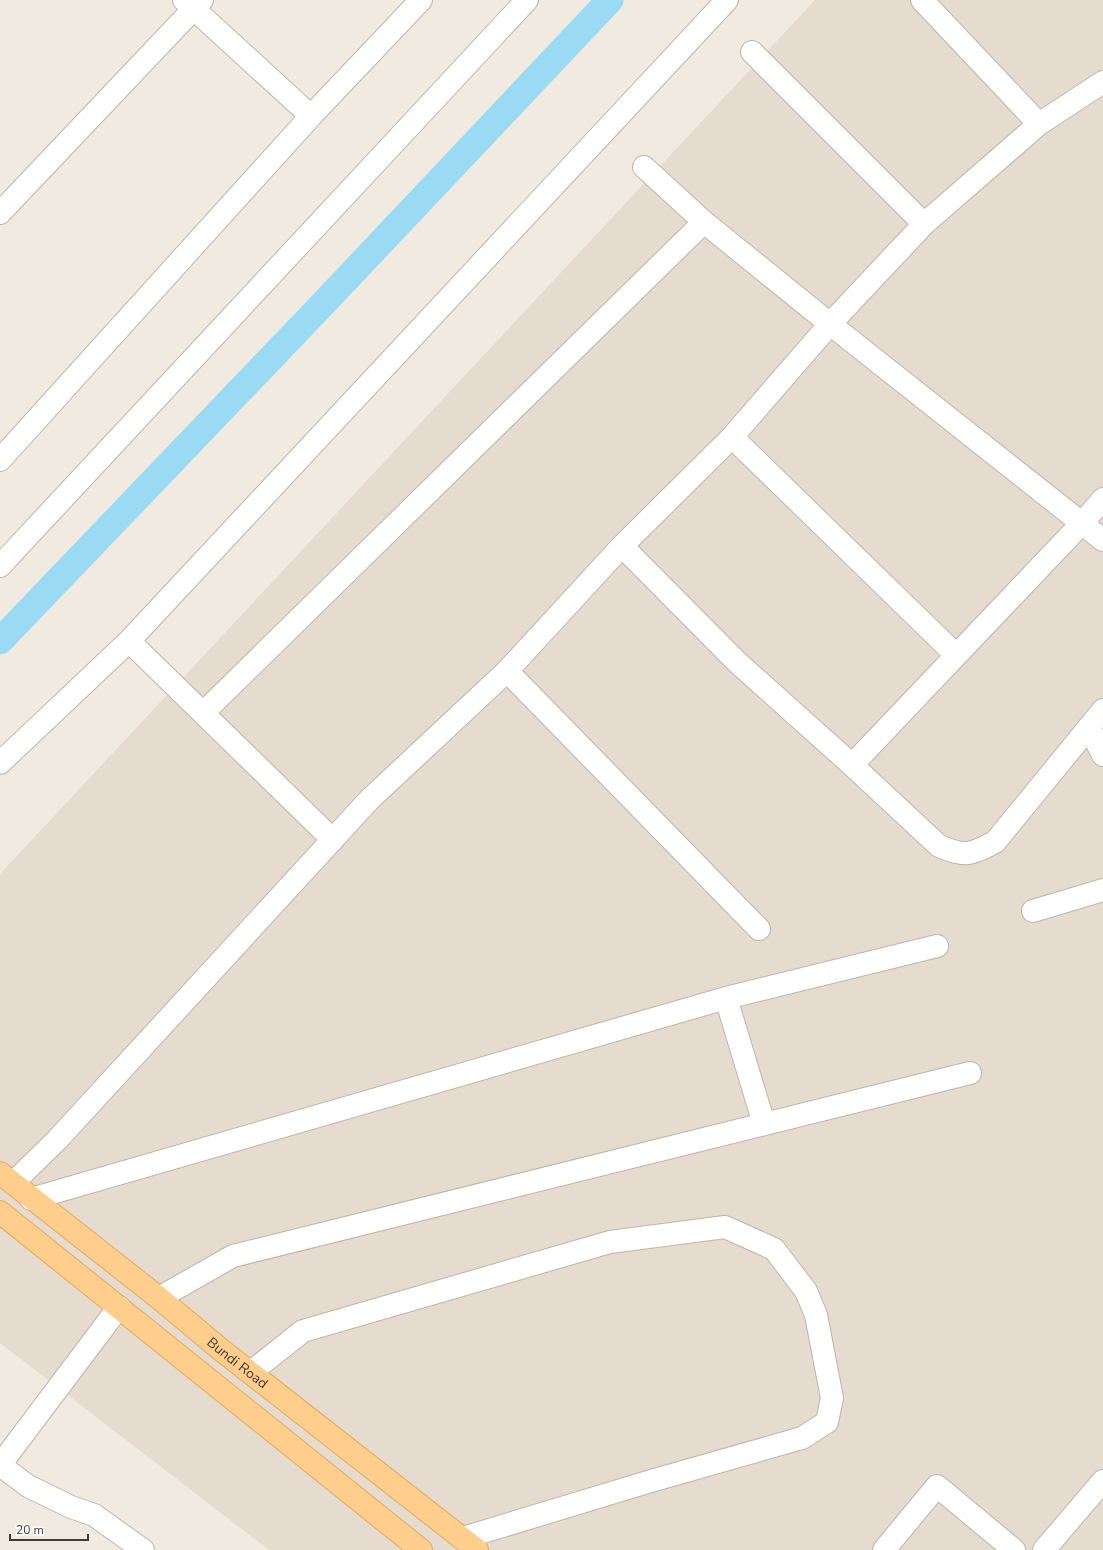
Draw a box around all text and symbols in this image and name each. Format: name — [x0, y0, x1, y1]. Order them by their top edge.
street label: Bundi Road — [203, 1333, 272, 1393]
scale bar — [10, 1516, 88, 1542]
text: 20 m — [16, 1522, 44, 1538]

